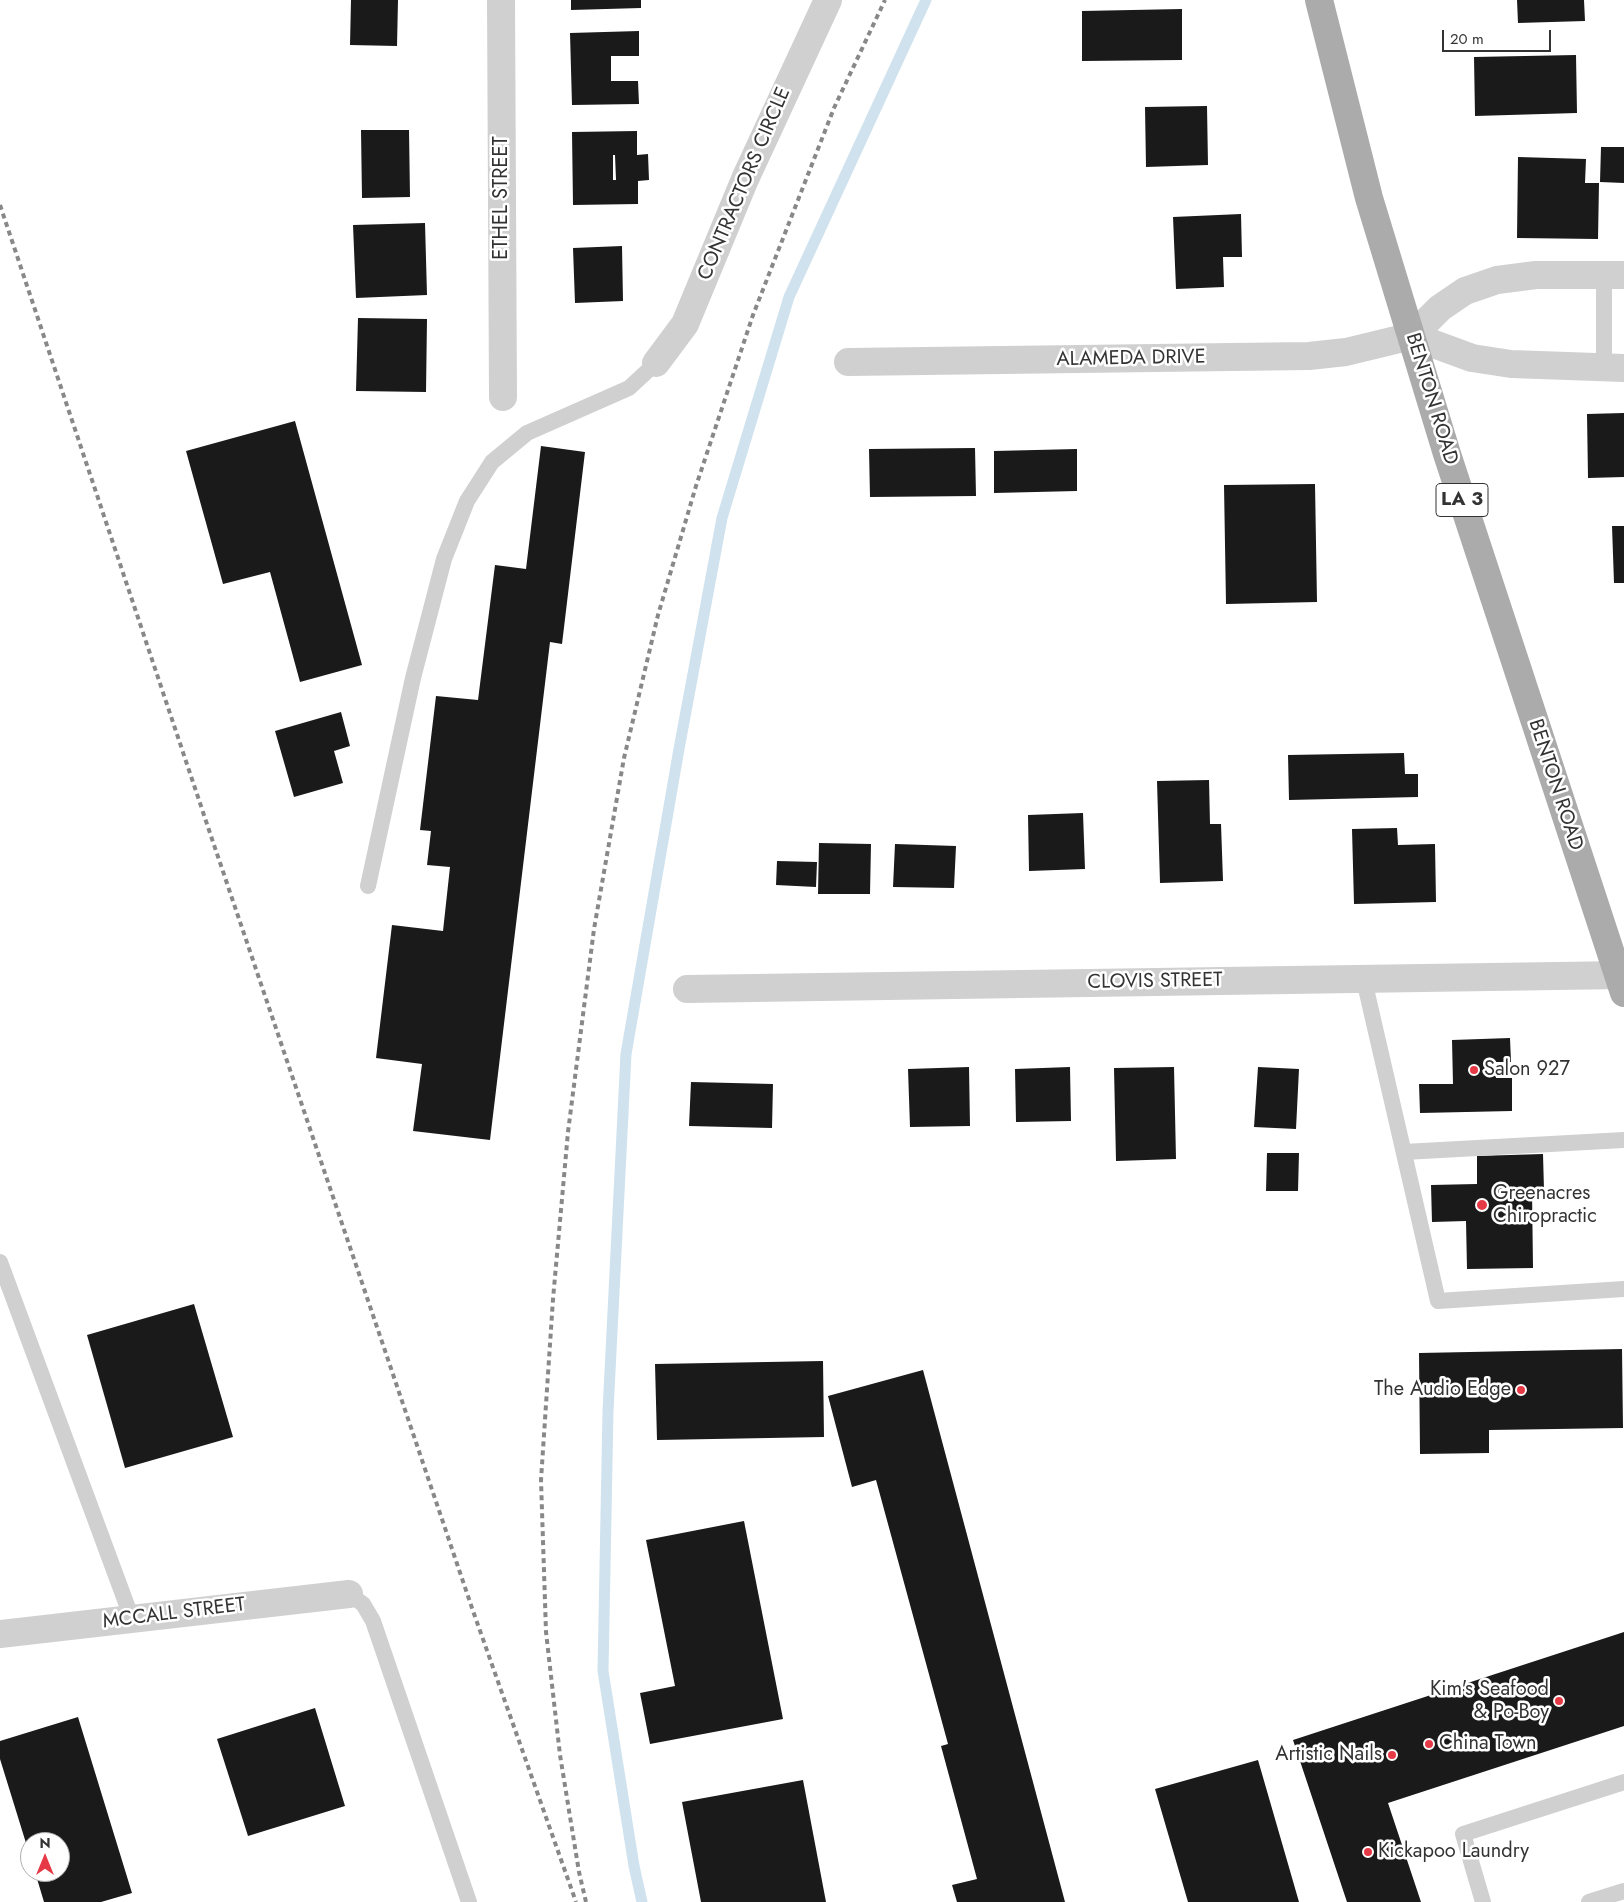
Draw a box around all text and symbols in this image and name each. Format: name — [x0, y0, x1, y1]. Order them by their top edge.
scale bar — [1444, 20, 1553, 52]
text: 20 m — [1450, 28, 1484, 50]
street label: CONTRACTORS CIRCLE — [694, 84, 796, 284]
street label: ETHEL STREET — [490, 136, 514, 260]
street label: BENTON ROAD — [1400, 330, 1462, 468]
street label: ALAMEDA DRIVE — [1056, 346, 1206, 372]
road number: LA 3 — [1436, 484, 1488, 516]
street label: BENTON ROAD — [1523, 716, 1587, 854]
street label: CLOVIS STREET — [1087, 969, 1223, 995]
place label: Salon 927 — [1484, 1058, 1570, 1082]
marker: Salon 927 — [1468, 1064, 1480, 1076]
place label: Greenacres Chiropractic — [1493, 1182, 1597, 1229]
marker: Greenacres Chiropractic — [1475, 1198, 1489, 1212]
place label: The Audio Edge — [1374, 1378, 1511, 1402]
marker: The Audio Edge — [1515, 1384, 1527, 1396]
street label: MCCALL STREET — [101, 1593, 247, 1635]
place label: Kim's Seafood & Po-Boy — [1430, 1678, 1549, 1725]
marker: Kim's Seafood & Po-Boy — [1553, 1695, 1565, 1707]
place label: China Town — [1439, 1732, 1537, 1756]
marker: China Town — [1423, 1738, 1435, 1750]
place label: Artistic Nails — [1275, 1743, 1382, 1767]
marker: Artistic Nails — [1386, 1749, 1398, 1761]
north arrow — [20, 1832, 70, 1882]
text: N — [39, 1833, 51, 1853]
place label: Kickapoo Laundry — [1378, 1840, 1529, 1864]
marker: Kickapoo Laundry — [1362, 1846, 1374, 1858]

